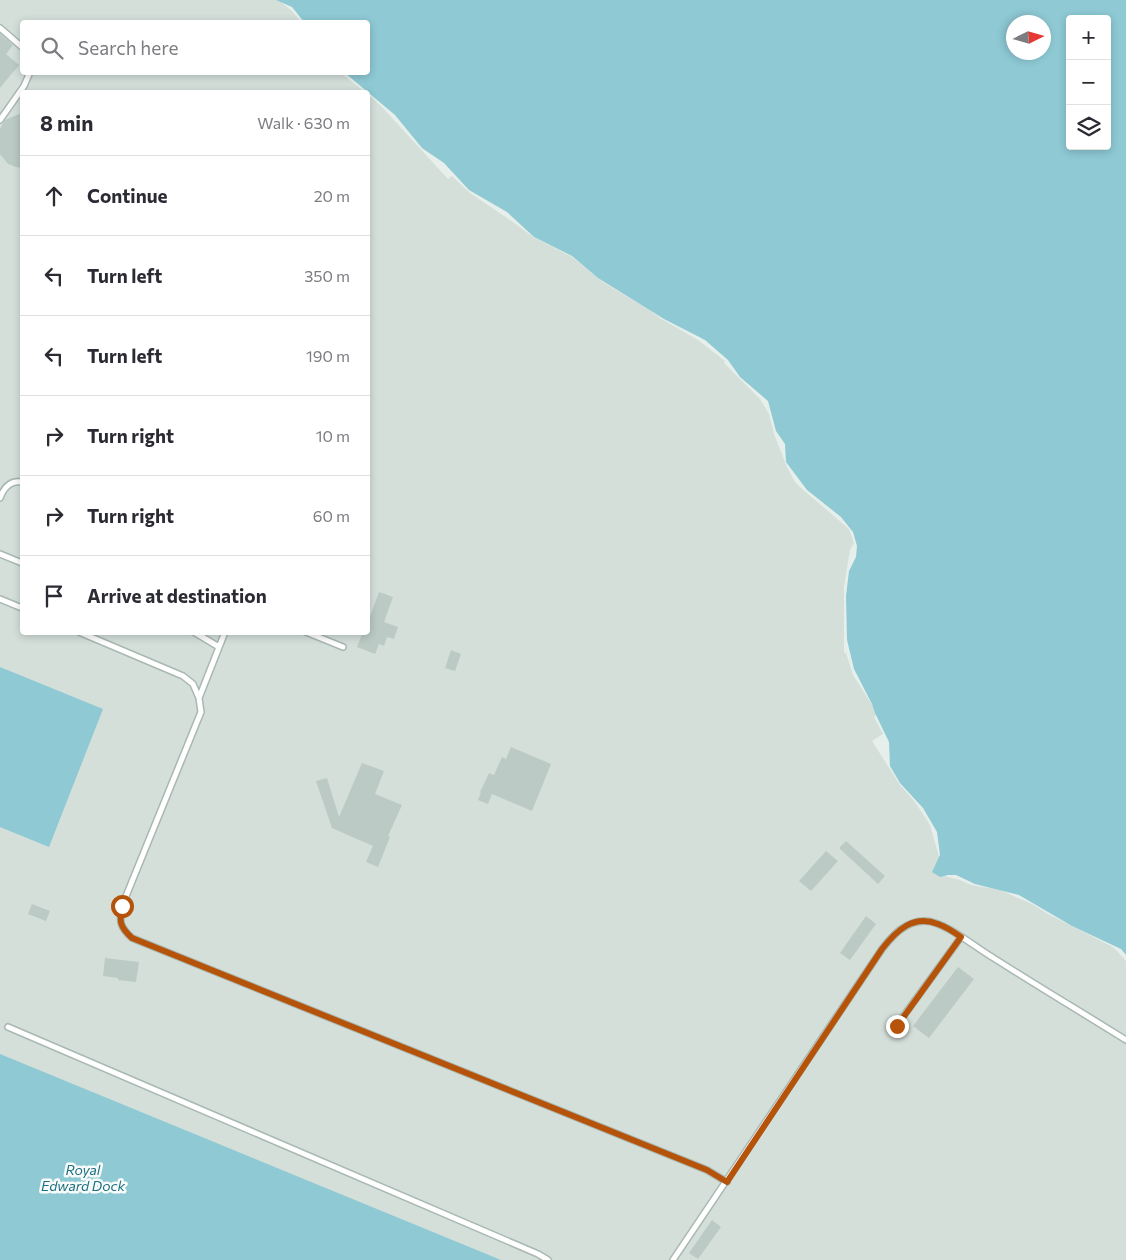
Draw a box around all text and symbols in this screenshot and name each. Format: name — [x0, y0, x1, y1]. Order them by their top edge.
north arrow — [1006, 15, 1051, 60]
map controls — [1066, 15, 1111, 150]
button: + — [1066, 15, 1111, 60]
search box — [20, 20, 370, 75]
icon: search — [38, 34, 66, 62]
text: Search here — [78, 36, 178, 59]
button: − — [1066, 60, 1111, 105]
button: layers — [1066, 105, 1111, 150]
text: 8 min — [40, 110, 93, 135]
text: Walk · 630 m — [257, 113, 350, 132]
icon: ahead — [40, 182, 68, 210]
text: Continue — [87, 184, 167, 207]
text: 20 m — [314, 186, 350, 205]
icon: left — [40, 262, 68, 290]
text: Turn left — [87, 264, 162, 287]
text: 350 m — [304, 266, 350, 285]
icon: left — [40, 342, 68, 370]
text: Turn left — [87, 344, 162, 367]
text: 190 m — [306, 346, 350, 365]
icon: right — [40, 422, 68, 450]
text: Turn right — [87, 424, 174, 447]
text: 10 m — [316, 426, 350, 445]
icon: right — [40, 502, 68, 530]
text: Turn right — [87, 504, 174, 527]
text: 60 m — [313, 506, 350, 525]
icon: arrive — [40, 582, 68, 610]
text: Arrive at destination — [87, 584, 267, 607]
route start — [111, 895, 134, 918]
route end — [886, 1015, 909, 1038]
water label: Royal Edward Dock — [41, 1161, 125, 1194]

